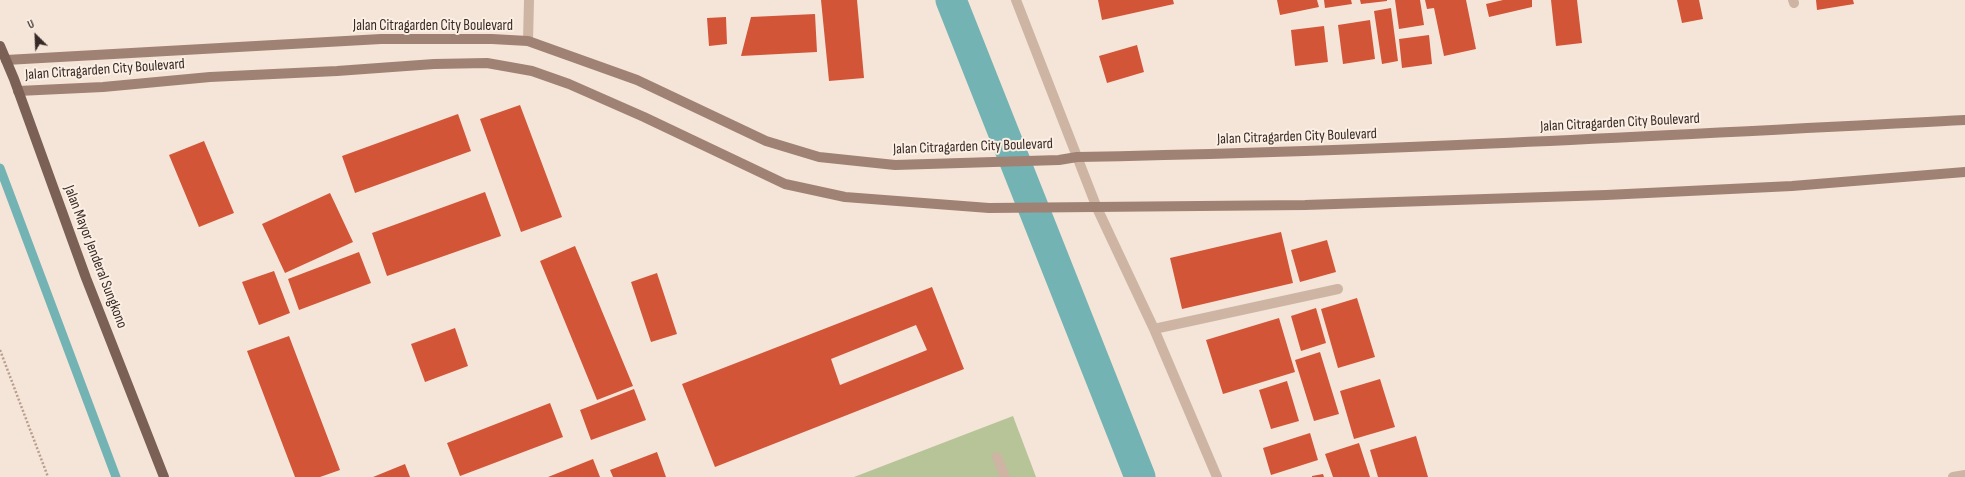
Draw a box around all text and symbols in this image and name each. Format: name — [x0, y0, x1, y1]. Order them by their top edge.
north arrow — [16, 16, 56, 56]
text: U — [26, 17, 36, 32]
street label: Jalan Citragarden City Boulevard — [353, 17, 513, 35]
street label: Jalan Citragarden City Boulevard — [25, 55, 185, 85]
street label: Jalan Citragarden City Boulevard — [1540, 110, 1700, 136]
street label: Jalan Citragarden City Boulevard — [1217, 125, 1377, 149]
street label: Jalan Citragarden City Boulevard — [893, 135, 1053, 159]
street label: Jalan Mayor Jenderal Sungkono — [59, 183, 131, 331]

